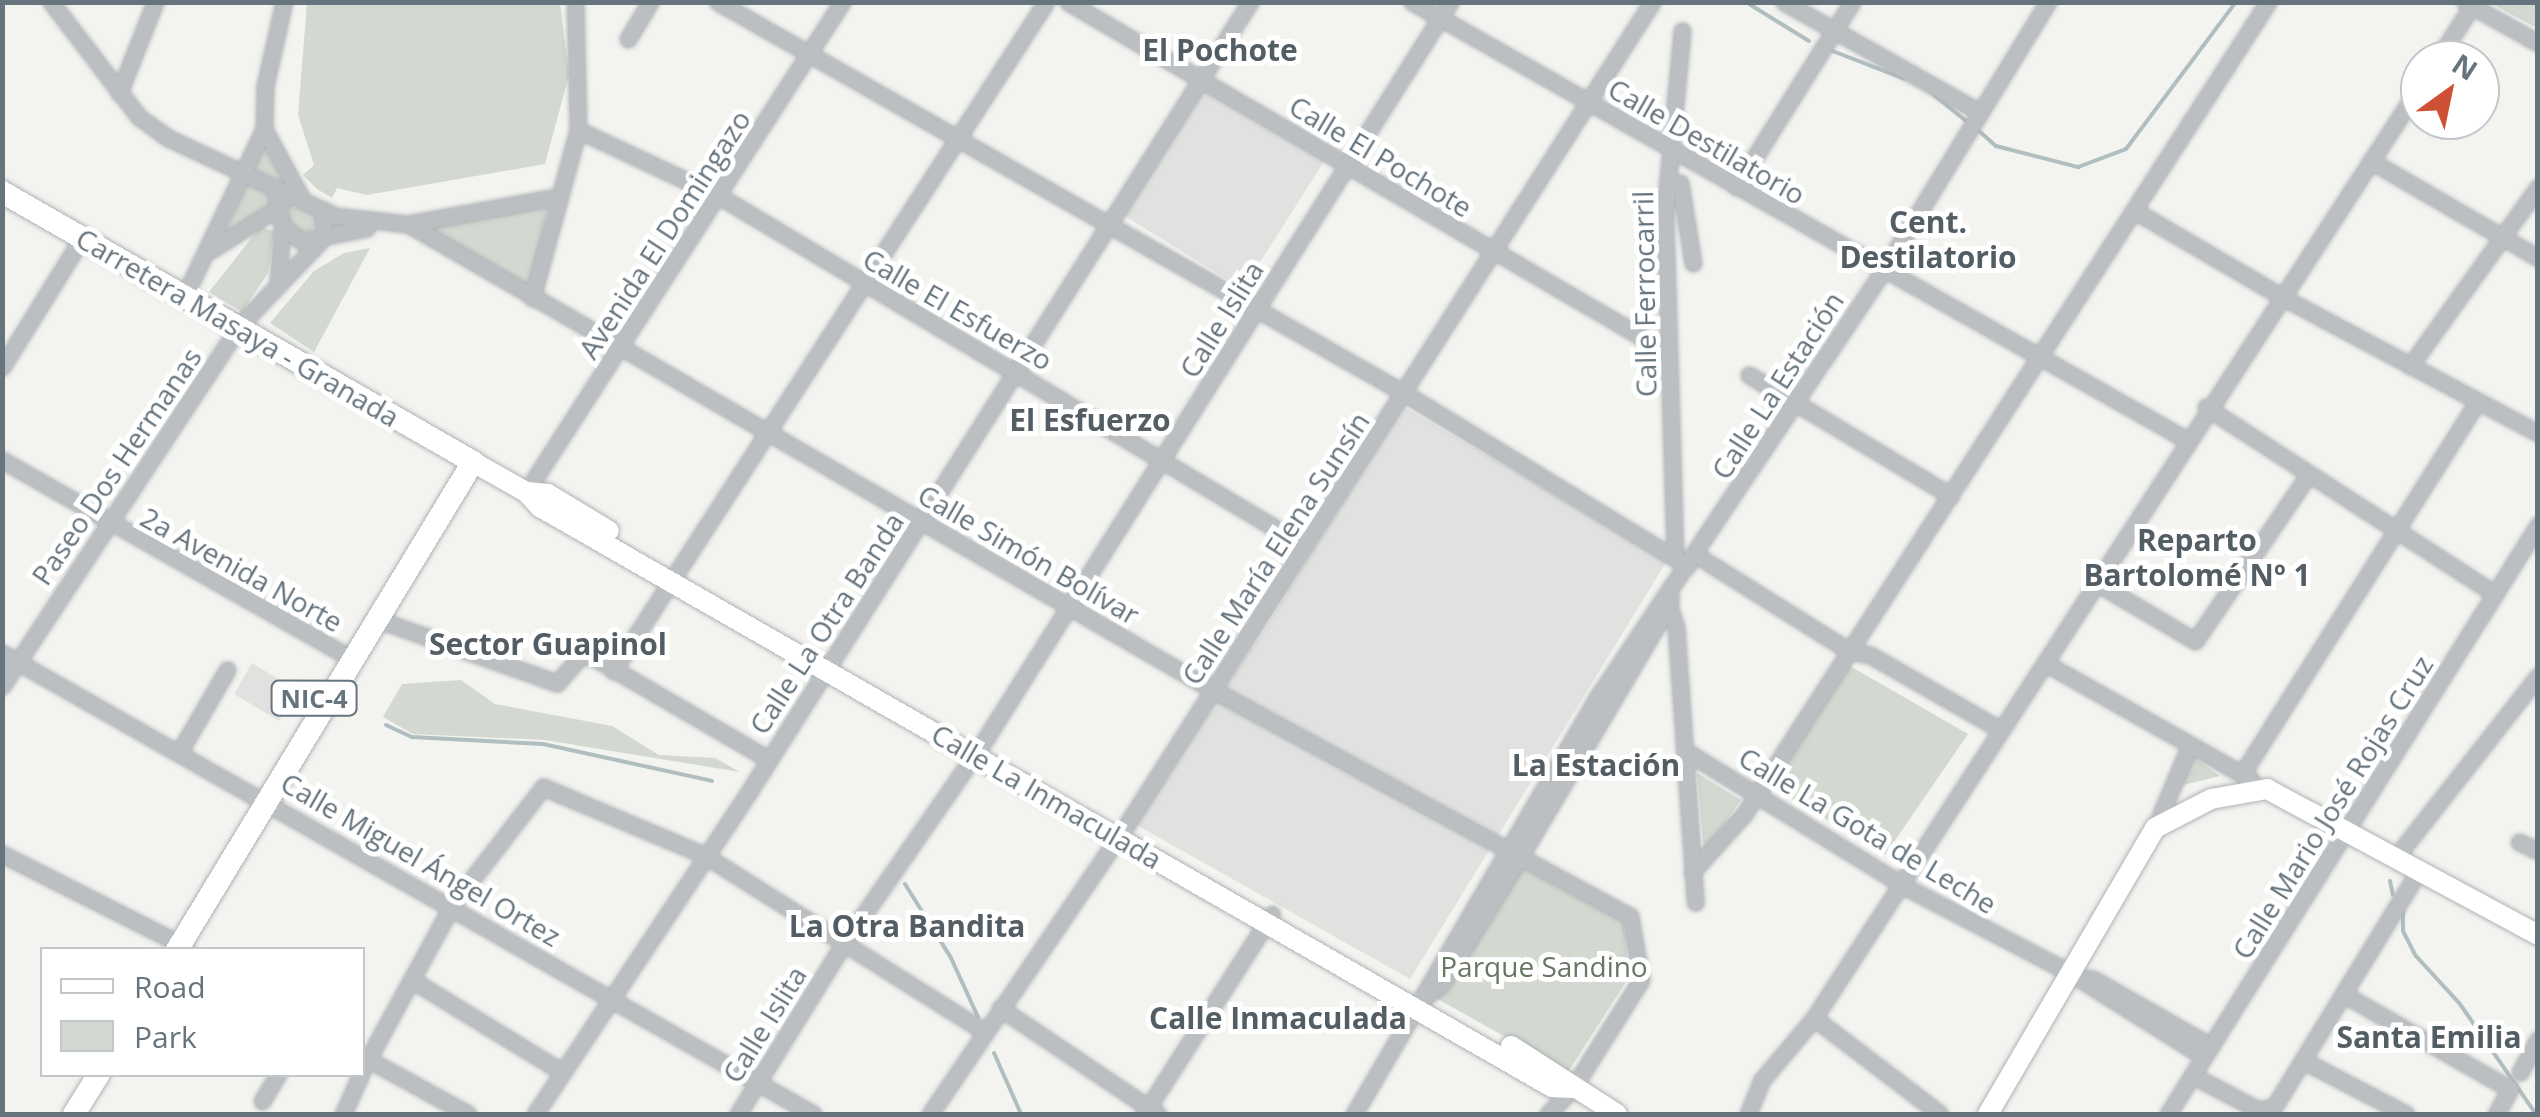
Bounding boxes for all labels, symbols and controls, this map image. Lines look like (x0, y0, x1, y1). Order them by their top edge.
district label: El Pochote (1142, 32, 1298, 68)
north arrow (2400, 40, 2500, 140)
text: N (2445, 44, 2485, 89)
street label: Calle Destilatorio (1603, 71, 1811, 211)
street label: Calle El Pochote (1284, 88, 1478, 224)
street label: Avenida El Domingazo (571, 103, 757, 365)
street label: Calle Ferrocarril (1625, 191, 1663, 397)
district label: Cent. Destilatorio (1839, 204, 2017, 274)
street label: Carretera Masaya - Granada (71, 221, 405, 433)
street label: Calle El Esfuerzo (857, 241, 1059, 377)
street label: Calle Islita (1172, 254, 1270, 384)
street label: Calle La Estación (1704, 285, 1850, 485)
street label: Paseo Dos Hermanas (24, 341, 208, 591)
district label: El Esfuerzo (1009, 402, 1171, 438)
street label: Calle María Elena Sunsín (1174, 405, 1376, 691)
street label: Calle Simón Bolívar (912, 477, 1146, 631)
street label: 2a Avenida Norte (135, 500, 349, 638)
street label: Calle La Otra Banda (742, 506, 910, 740)
district label: Reparto Bartolomé Nº 1 (2083, 522, 2311, 592)
district label: Sector Guapinol (429, 626, 667, 662)
street label: Calle Mario José Rojas Cruz (2225, 649, 2439, 965)
road number: NIC-4 (269, 678, 359, 718)
street label: Calle La Inmaculada (926, 716, 1168, 876)
street label: Calle La Gota de Leche (1733, 740, 2003, 920)
district label: La Estación (1512, 747, 1680, 783)
street label: Calle Miguel Ángel Ortez (275, 765, 567, 953)
district label: La Otra Bandita (789, 908, 1025, 944)
legend (40, 947, 365, 1077)
park label: Parque Sandino (1440, 949, 1648, 983)
street label: Calle Islita (715, 959, 813, 1089)
text: Road (134, 966, 206, 1007)
district label: Calle Inmaculada (1149, 1000, 1407, 1036)
text: Park (134, 1016, 197, 1057)
district label: Santa Emilia (2336, 1019, 2522, 1055)

